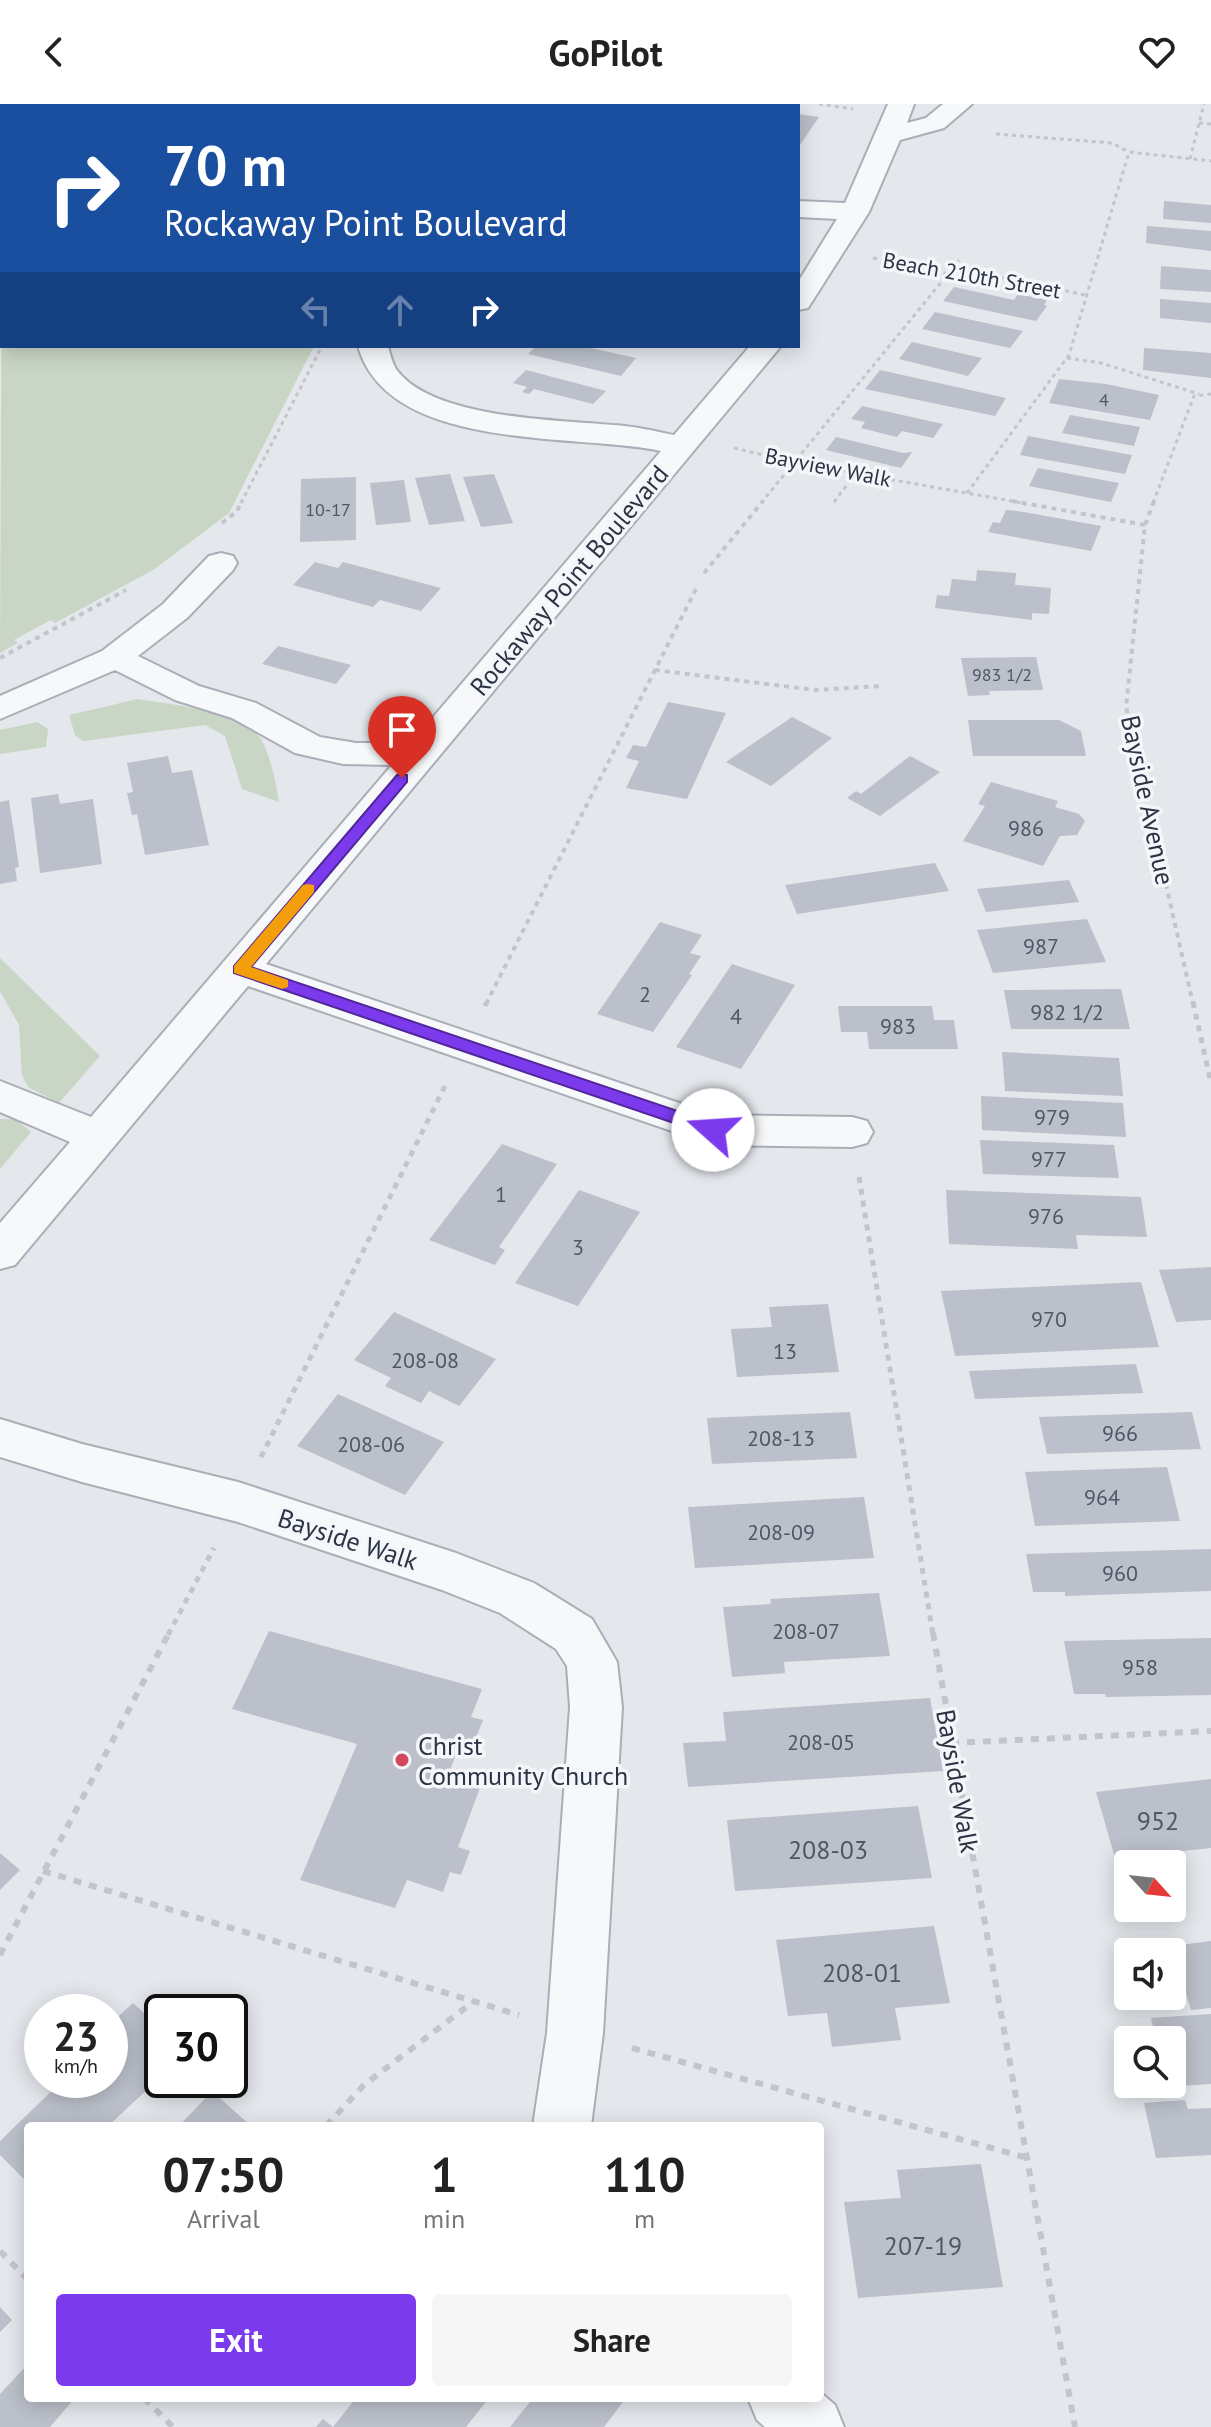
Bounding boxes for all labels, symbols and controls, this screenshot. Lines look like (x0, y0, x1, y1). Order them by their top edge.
text: GoPilot (548, 29, 663, 76)
icon: back (32, 30, 76, 74)
icon: heart (1135, 30, 1179, 74)
text: 70 m (164, 129, 287, 201)
icon: right (32, 136, 136, 240)
text: Rockaway Point Boulevard (164, 199, 568, 246)
street label: Beach 210th Street (881, 246, 1064, 305)
icon: left (294, 288, 338, 332)
icon: ahead (378, 288, 422, 332)
icon: right (462, 288, 506, 332)
house number: 4 (1099, 388, 1109, 411)
street label: Bayview Walk (763, 441, 894, 493)
street label: Rockaway Point Boulevard (463, 458, 675, 702)
house number: 10-17 (305, 498, 351, 521)
house number: 983 1/2 (972, 663, 1032, 686)
pin (368, 696, 436, 778)
icon: arrive (380, 708, 424, 752)
street label: Bayside Avenue (1114, 712, 1182, 888)
house number: 986 (1008, 814, 1044, 842)
house number: 987 (1023, 932, 1059, 960)
house number: 2 (639, 980, 651, 1008)
house number: 982 1/2 (1030, 998, 1104, 1026)
house number: 4 (730, 1002, 742, 1030)
house number: 983 (880, 1012, 916, 1040)
position arrow (671, 1088, 755, 1172)
house number: 979 (1034, 1103, 1070, 1131)
house number: 977 (1031, 1145, 1067, 1173)
house number: 1 (495, 1180, 507, 1208)
house number: 976 (1028, 1202, 1064, 1230)
house number: 3 (572, 1233, 584, 1261)
house number: 970 (1031, 1305, 1067, 1333)
house number: 13 (773, 1337, 797, 1365)
house number: 208-08 (391, 1346, 459, 1374)
house number: 966 (1102, 1419, 1138, 1447)
house number: 208-13 (747, 1424, 815, 1452)
house number: 208-06 (337, 1430, 405, 1458)
house number: 964 (1084, 1483, 1120, 1511)
street label: Bayside Walk (274, 1501, 423, 1577)
house number: 208-09 (747, 1518, 815, 1546)
house number: 960 (1102, 1559, 1138, 1587)
house number: 208-07 (772, 1617, 840, 1645)
house number: 958 (1122, 1653, 1158, 1681)
street label: Bayside Walk (929, 1707, 987, 1856)
house number: 208-05 (787, 1728, 855, 1756)
place label: Christ Community Church (418, 1729, 628, 1792)
marker: Christ Community Church (393, 1751, 411, 1769)
house number: 952 (1137, 1804, 1179, 1837)
house number: 208-03 (788, 1833, 868, 1866)
north arrow (1114, 1850, 1186, 1922)
map controls (1114, 1850, 1186, 2098)
button: sound (1114, 1938, 1186, 2010)
house number: 208-01 (822, 1956, 902, 1989)
speed limit sign: 30 (144, 1994, 248, 2098)
text: 23 (53, 2010, 99, 2062)
button: search (1114, 2026, 1186, 2098)
text: km/h (54, 2053, 98, 2079)
text: 07:50 (163, 2143, 284, 2205)
text: 1 (430, 2143, 458, 2205)
text: 110 (604, 2143, 685, 2205)
text: Arrival (187, 2202, 260, 2235)
text: min (423, 2202, 465, 2235)
text: m (634, 2202, 655, 2235)
house number: 207-19 (884, 2229, 962, 2262)
button: Exit (56, 2294, 416, 2386)
button: Share (432, 2294, 792, 2386)

